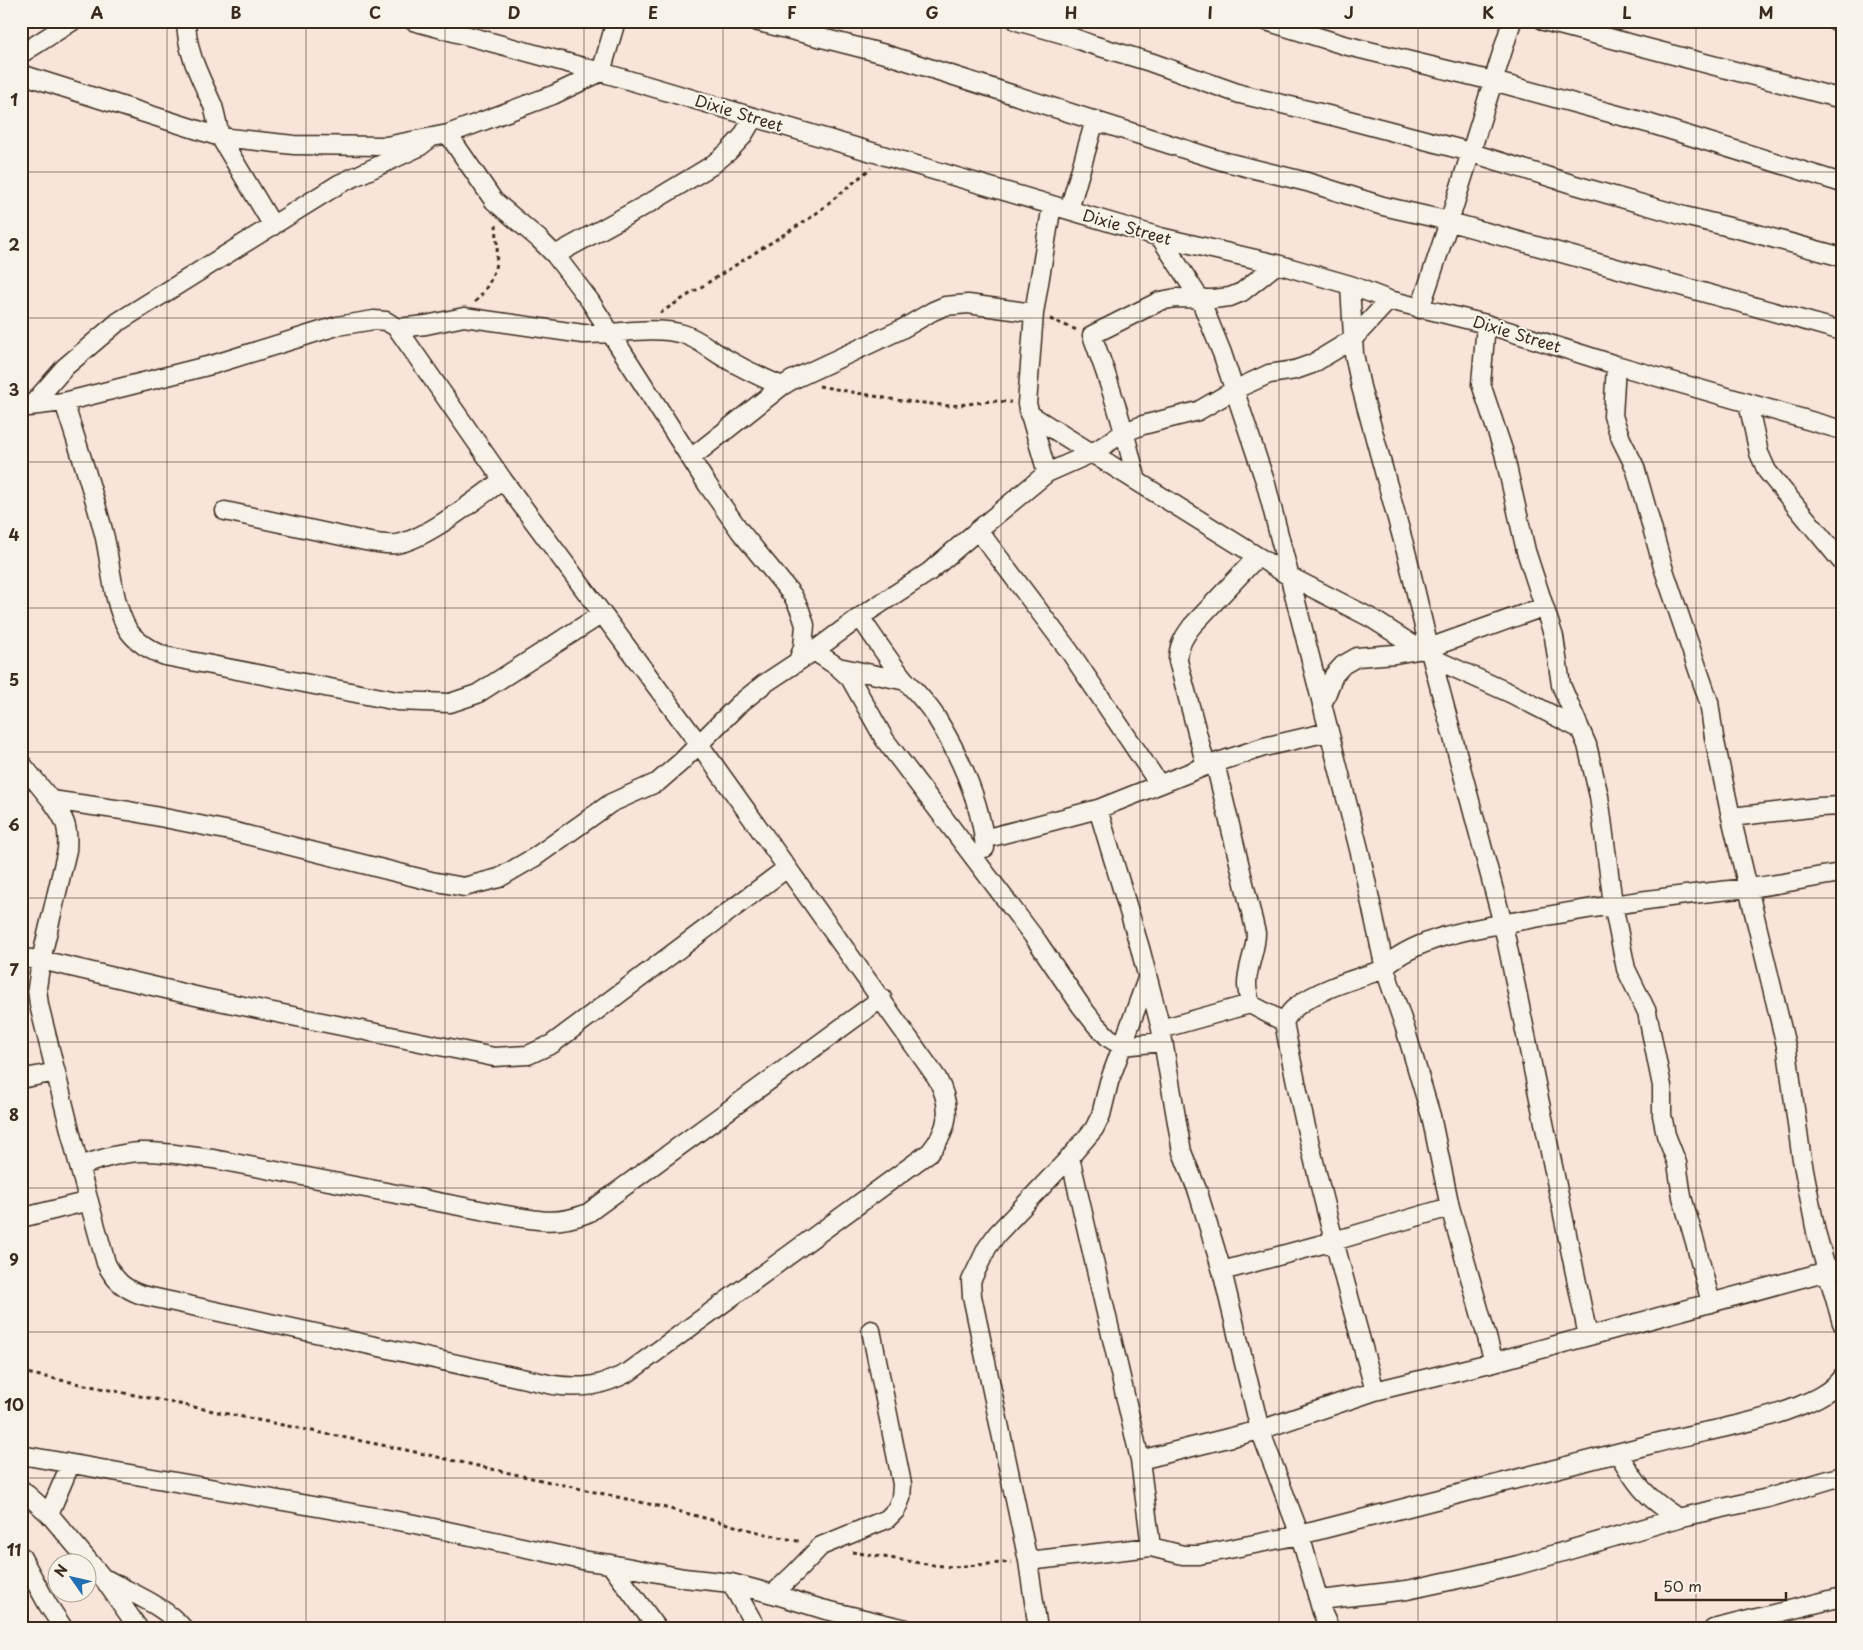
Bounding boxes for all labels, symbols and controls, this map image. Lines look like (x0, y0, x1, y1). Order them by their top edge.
text: A (91, 0, 104, 24)
text: B (231, 0, 242, 24)
text: C (369, 0, 381, 24)
text: D (508, 0, 520, 24)
text: E (648, 0, 658, 24)
text: F (787, 0, 797, 24)
text: G (925, 0, 939, 24)
text: H (1065, 0, 1077, 24)
text: I (1207, 0, 1213, 24)
text: J (1344, 0, 1354, 24)
text: K (1482, 0, 1494, 24)
text: L (1622, 0, 1632, 24)
text: M (1758, 0, 1774, 24)
text: 1 (10, 87, 18, 111)
street label: Dixie Street (692, 87, 787, 137)
street label: Dixie Street (1080, 202, 1175, 250)
text: 2 (8, 232, 20, 256)
street label: Dixie Street (1470, 308, 1565, 358)
text: 3 (9, 377, 19, 401)
text: 4 (9, 522, 20, 546)
text: 5 (9, 667, 19, 691)
text: 6 (8, 812, 20, 836)
text: 7 (9, 957, 19, 981)
text: 8 (9, 1102, 19, 1126)
text: 9 (9, 1247, 19, 1271)
text: 10 (4, 1392, 24, 1416)
text: 11 (7, 1537, 21, 1561)
north arrow (48, 1552, 98, 1602)
text: N (49, 1560, 73, 1581)
scale bar (1656, 1570, 1786, 1602)
text: 50 m (1663, 1574, 1702, 1597)

